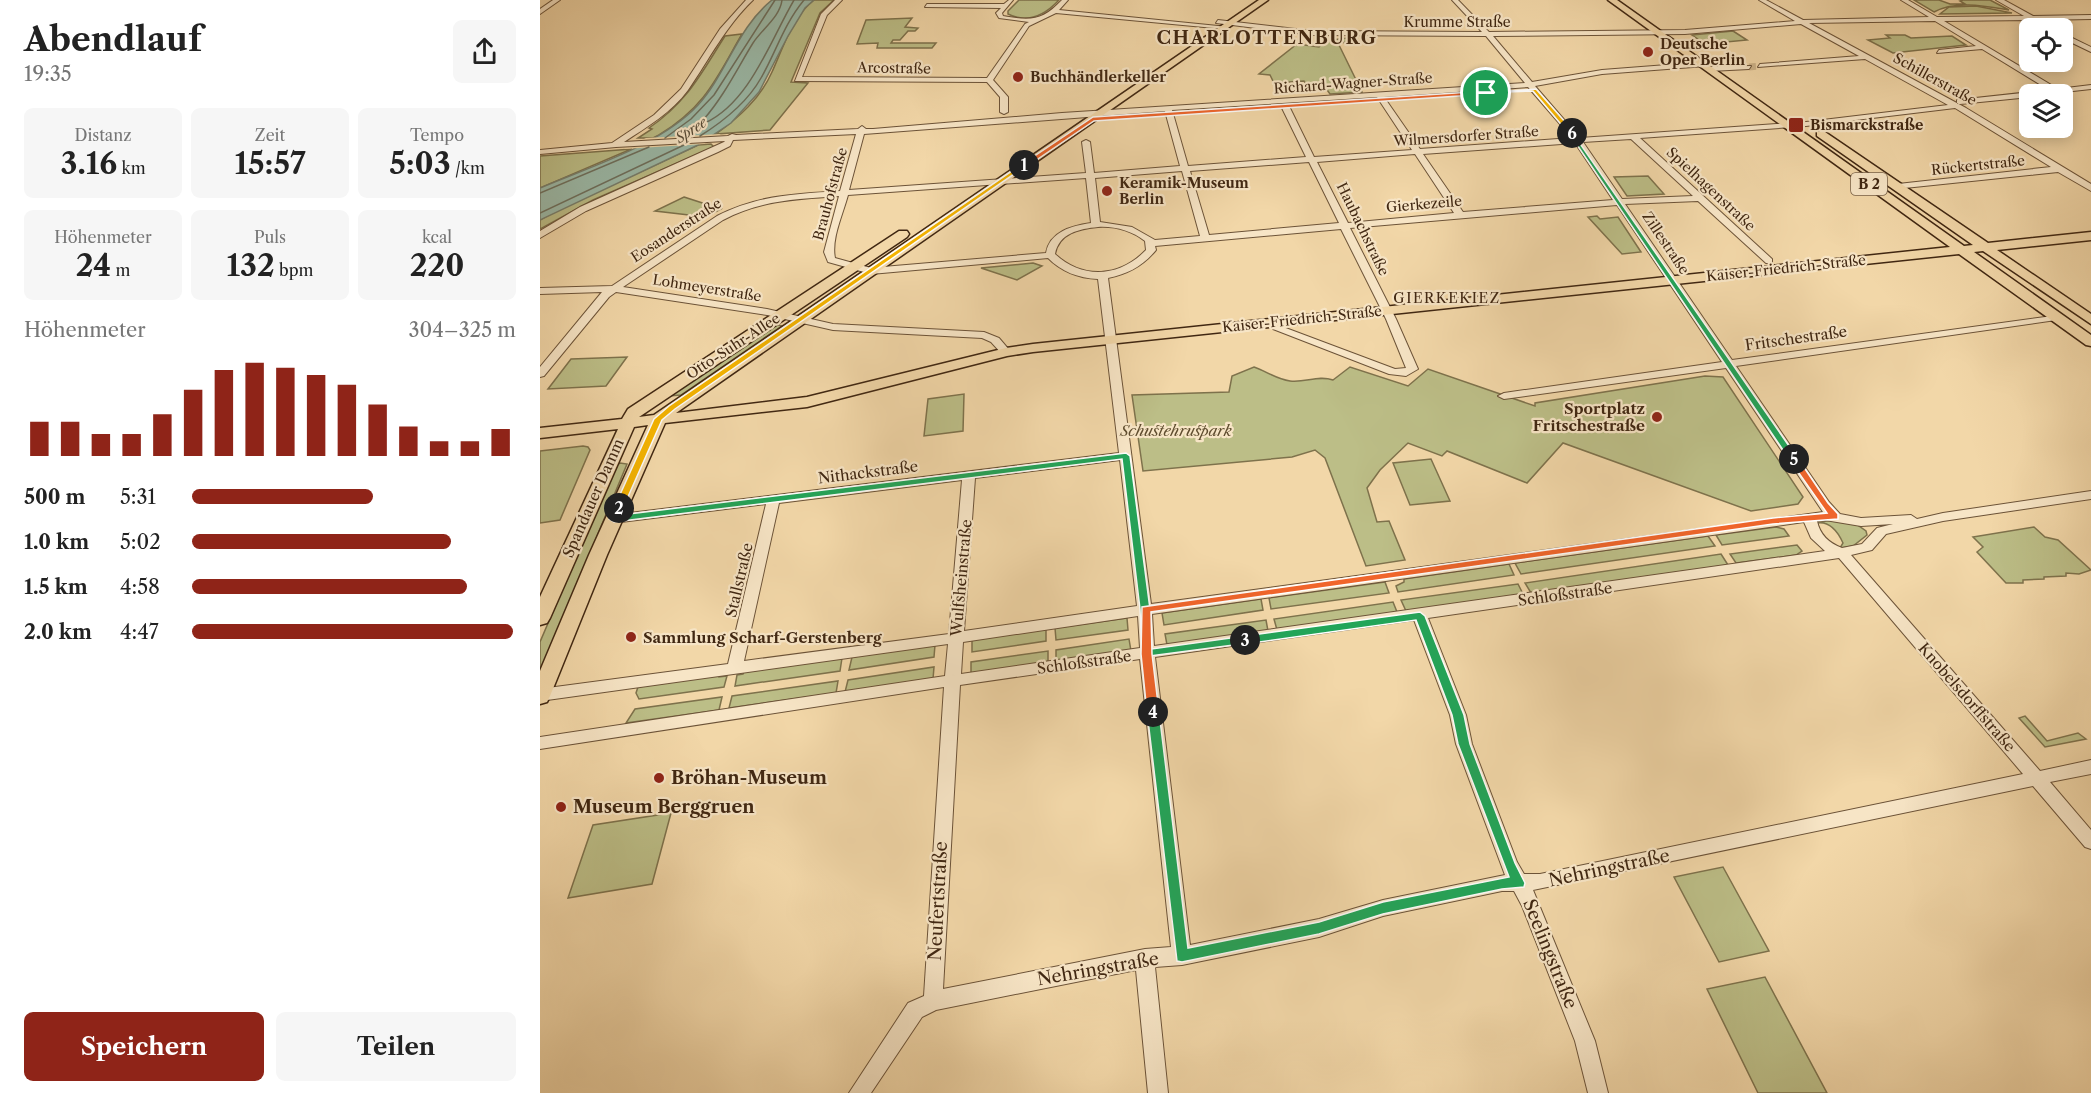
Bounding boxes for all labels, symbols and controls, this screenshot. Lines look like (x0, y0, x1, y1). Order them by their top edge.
street label: Krumme Straße (1403, 13, 1511, 31)
map controls (2019, 18, 2073, 138)
button: locate (2019, 18, 2073, 72)
text: Abendlauf (24, 19, 202, 60)
button: share (453, 20, 516, 83)
district label: CHARLOTTENBURG (1157, 27, 1377, 49)
place label: Deutsche Oper Berlin (1660, 35, 1746, 69)
marker: Deutsche Oper Berlin (1641, 45, 1655, 59)
street label: Schillerstraße (1890, 49, 1980, 109)
street label: Arcostraße (856, 58, 931, 78)
text: 19:35 (24, 62, 72, 86)
pin (1460, 67, 1511, 118)
place label: Buchhändlerkeller (1030, 68, 1166, 86)
street label: Richard-Wagner-Straße (1273, 68, 1433, 98)
marker: Buchhändlerkeller (1011, 70, 1025, 84)
icon: arrive (1469, 76, 1502, 109)
button: layers (2019, 84, 2073, 138)
water label: Spree (671, 112, 711, 147)
marker: Bismarckstraße (1787, 116, 1805, 134)
place label: Bismarckstraße (1810, 116, 1923, 134)
pin: 6 (1557, 118, 1587, 148)
street label: Wilmersdorfer Straße (1392, 122, 1539, 150)
text: 6 (1567, 123, 1577, 143)
text: Distanz (74, 125, 132, 145)
text: Zeit (255, 125, 285, 145)
text: Tempo (410, 125, 464, 145)
street label: Spielhagenstraße (1663, 143, 1759, 235)
text: 3.16 (60, 145, 117, 182)
text: 15:57 (234, 145, 306, 182)
text: 5:03 (389, 145, 451, 182)
street label: Brauhofstraße (809, 145, 851, 243)
pin: 1 (1009, 150, 1039, 180)
street label: Rückertstraße (1930, 151, 2026, 179)
text: 1 (1020, 155, 1028, 175)
text: km (117, 158, 146, 178)
text: /km (451, 158, 485, 178)
road number: B 2 (1851, 173, 1887, 195)
place label: Keramik-Museum Berlin (1119, 174, 1249, 208)
street label: Haubachstraße (1333, 179, 1393, 279)
marker: Keramik-Museum Berlin (1100, 184, 1114, 198)
street label: Gierkezeile (1385, 192, 1463, 216)
street label: Eosanderstraße (627, 194, 725, 266)
street label: Zillestraße (1639, 208, 1694, 278)
text: Höhenmeter (54, 227, 152, 247)
text: Puls (254, 227, 286, 247)
text: kcal (422, 227, 452, 247)
text: 24 (76, 247, 111, 284)
text: 132 (227, 247, 275, 284)
text: 220 (410, 247, 464, 284)
street label: Kaiser-Friedrich-Straße (1705, 251, 1867, 285)
text: m (111, 260, 130, 280)
text: bpm (275, 260, 313, 280)
street label: Lohmeyerstraße (651, 271, 763, 306)
district label: GIERKEKIEZ (1393, 289, 1501, 307)
street label: Kaiser-Friedrich-Straße (1221, 302, 1383, 336)
street label: Otto-Suhr-Allee (683, 309, 783, 383)
text: Höhenmeter (24, 318, 146, 342)
text: 304–325 m (409, 318, 516, 342)
street label: Fritschestraße (1744, 321, 1848, 355)
place label: Sportplatz Fritschestraße (1533, 399, 1645, 435)
marker: Sportplatz Fritschestraße (1650, 410, 1664, 424)
park label: Schustehruspark (1119, 421, 1232, 440)
street label: Spandauer Damm (558, 436, 628, 560)
pin: 5 (1779, 444, 1809, 474)
text: 5 (1790, 449, 1798, 469)
street label: Nithackstraße (817, 456, 919, 488)
text: 500 m (24, 485, 85, 509)
text: 5:31 (120, 485, 156, 509)
pin: 2 (604, 493, 634, 523)
text: 2 (614, 498, 624, 518)
street label: Wulfsheinstraße (946, 519, 976, 638)
text: 1.0 km (24, 530, 89, 554)
text: 5:02 (120, 530, 161, 554)
street label: Stallstraße (721, 541, 757, 619)
text: 1.5 km (24, 575, 88, 599)
text: 4:58 (120, 575, 160, 599)
street label: Schloßstraße (1517, 578, 1613, 610)
text: 2.0 km (24, 620, 92, 644)
text: 4:47 (120, 620, 159, 644)
pin: 3 (1230, 625, 1260, 655)
place label: Sammlung Scharf-Gerstenberg (643, 628, 882, 647)
marker: Sammlung Scharf-Gerstenberg (624, 630, 638, 644)
text: 3 (1240, 630, 1250, 650)
street label: Knobelsdorffstraße (1914, 639, 2020, 755)
street label: Schloßstraße (1036, 646, 1132, 678)
pin: 4 (1138, 697, 1168, 727)
text: 4 (1148, 702, 1158, 722)
place label: Bröhan-Museum (671, 767, 827, 789)
marker: Bröhan-Museum (652, 771, 666, 785)
place label: Museum Berggruen (573, 796, 755, 818)
marker: Museum Berggruen (554, 800, 568, 814)
street label: Neufertstraße (924, 841, 952, 961)
street label: Nehringstraße (1546, 844, 1672, 892)
street label: Seelingstraße (1518, 896, 1582, 1012)
street label: Nehringstraße (1035, 947, 1161, 991)
button: Speichern (24, 1012, 264, 1081)
button: Teilen (276, 1012, 516, 1081)

